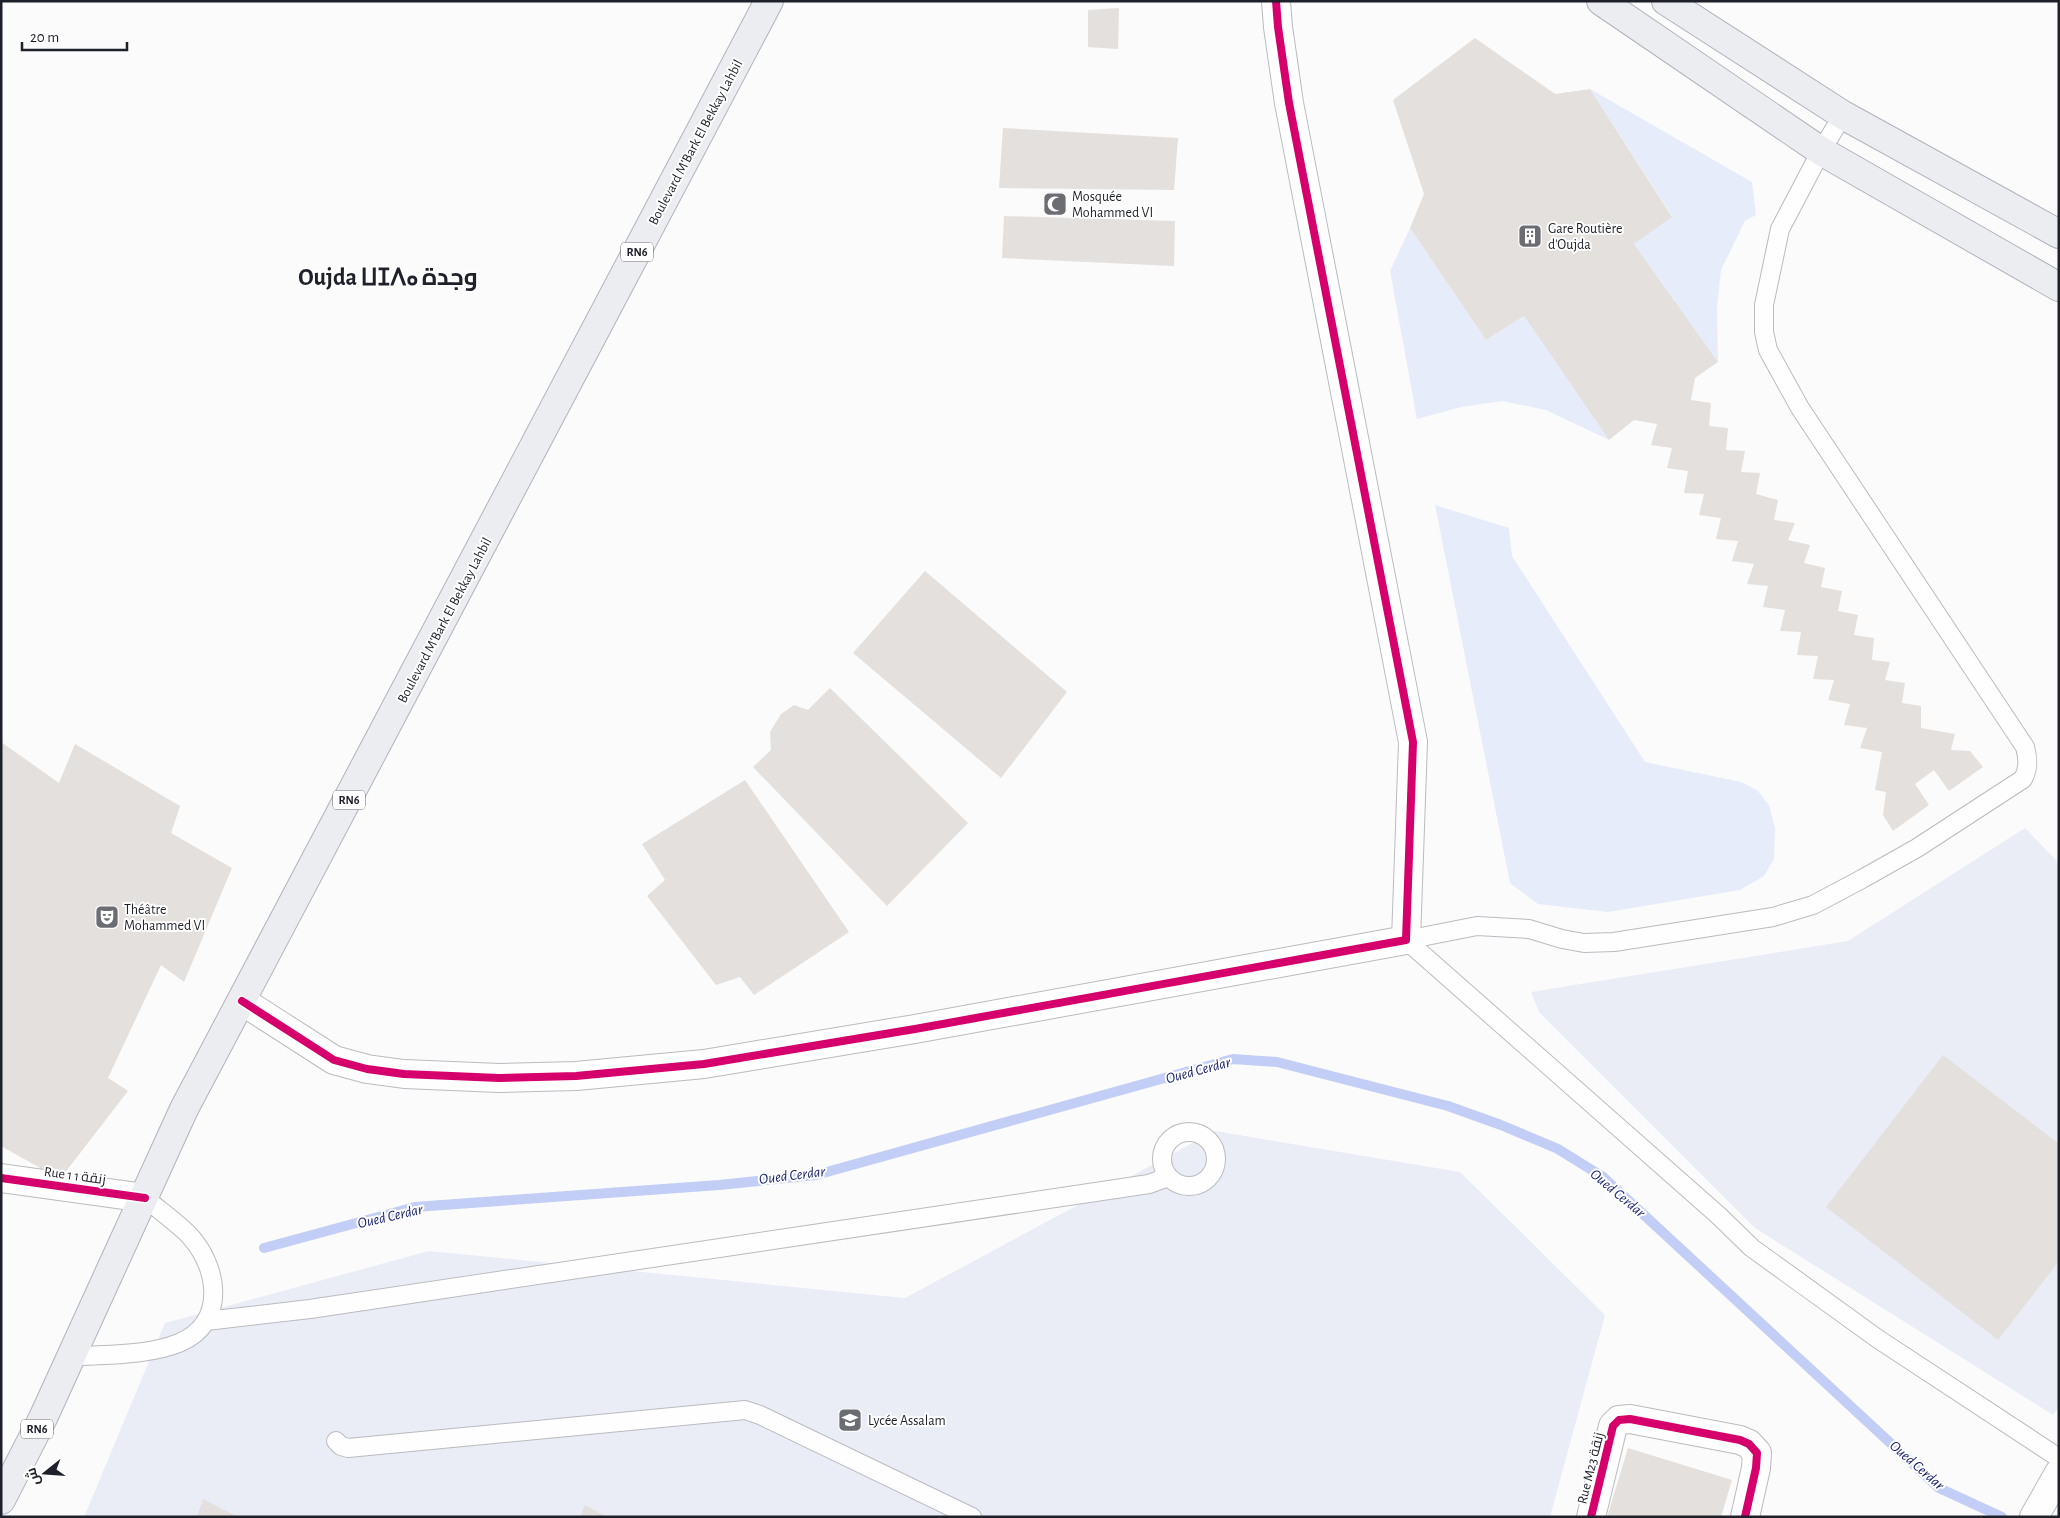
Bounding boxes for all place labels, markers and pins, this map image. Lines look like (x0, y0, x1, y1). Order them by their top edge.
place label: Mosquée Mohammed VI (1072, 190, 1153, 220)
mosque icon: Mosquée Mohammed VI (1042, 191, 1068, 217)
place label: Gare Routière d'Oujda (1548, 222, 1622, 252)
building icon: Gare Routière d'Oujda (1517, 223, 1543, 249)
place label: Théâtre Mohammed VI (124, 903, 205, 933)
theatre icon: Théâtre Mohammed VI (94, 904, 120, 930)
school or university icon: Lycée Assalam (837, 1407, 863, 1433)
place label: Lycée Assalam (868, 1414, 946, 1428)

